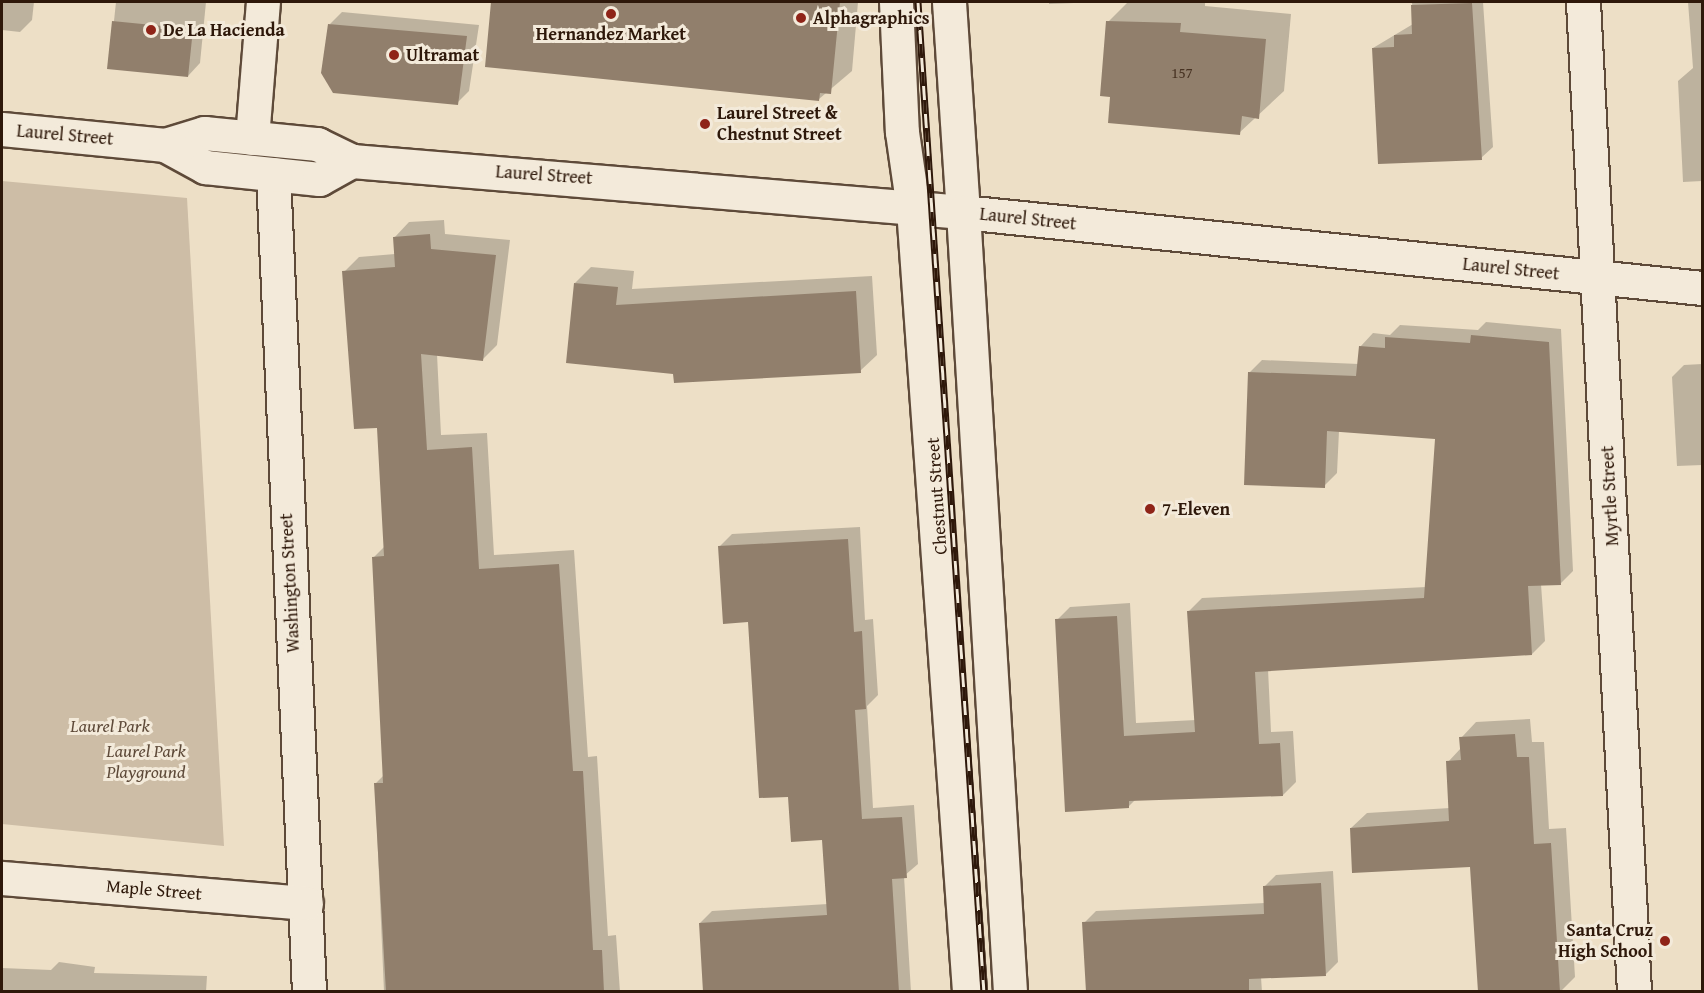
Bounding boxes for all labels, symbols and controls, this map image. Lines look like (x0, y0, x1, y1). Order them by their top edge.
marker: Hernandez Market (604, 7, 618, 21)
place label: Alphagraphics (813, 7, 929, 29)
marker: Alphagraphics (794, 11, 808, 25)
place label: De La Hacienda (163, 19, 285, 41)
marker: De La Hacienda (144, 23, 158, 37)
place label: Hernandez Market (536, 23, 686, 45)
place label: Ultramat (406, 44, 479, 66)
marker: Ultramat (387, 48, 401, 62)
house number: 157 (1171, 64, 1193, 82)
place label: Laurel Street & Chestnut Street (717, 103, 842, 146)
marker: Laurel Street & Chestnut Street (698, 117, 712, 131)
street label: Laurel Street (16, 120, 114, 150)
street label: Laurel Street (495, 161, 593, 189)
street label: Laurel Street (979, 203, 1077, 235)
street label: Laurel Street (1462, 253, 1560, 285)
street label: Chestnut Street (922, 437, 952, 555)
street label: Myrtle Street (1597, 445, 1623, 547)
place label: 7-Eleven (1162, 498, 1230, 520)
marker: 7-Eleven (1143, 502, 1157, 516)
street label: Washington Street (276, 513, 304, 653)
park label: Laurel Park (70, 715, 150, 737)
park label: Laurel Park Playground (106, 741, 186, 783)
street label: Maple Street (105, 875, 203, 905)
place label: Santa Cruz High School (1558, 920, 1653, 962)
marker: Santa Cruz High School (1658, 934, 1672, 948)

